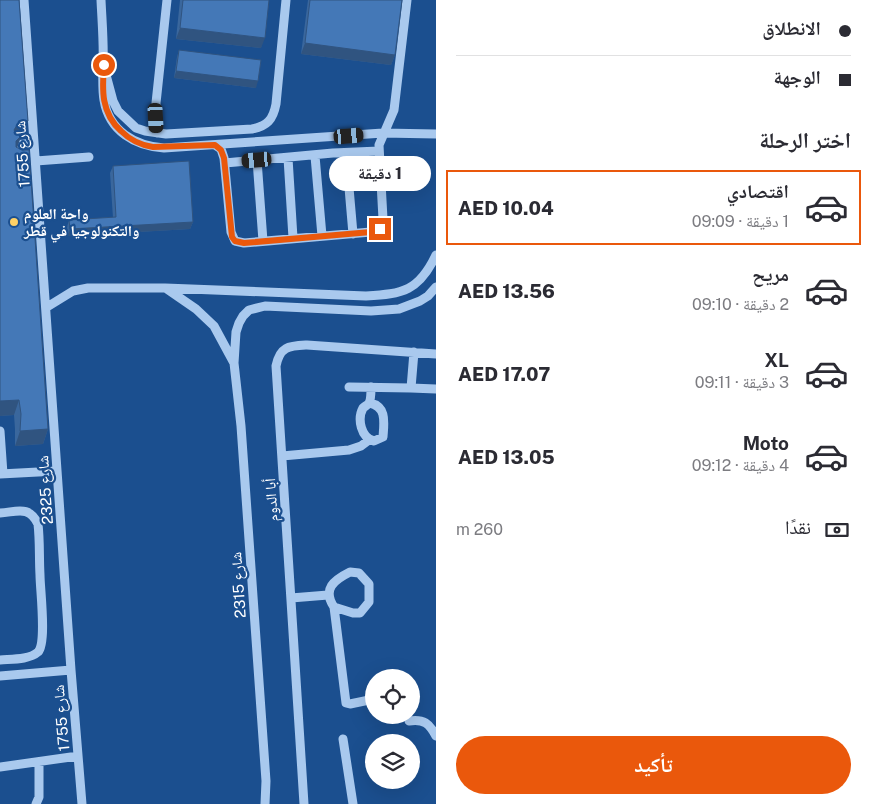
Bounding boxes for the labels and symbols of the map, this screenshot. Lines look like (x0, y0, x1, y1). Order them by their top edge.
route start (93, 54, 115, 76)
car (147, 103, 164, 133)
street label: شارع 1755 (11, 120, 35, 188)
car (333, 127, 364, 145)
car (241, 151, 272, 169)
callout: 1 دقيقة (329, 156, 431, 192)
place label: واحة العلوم والتكنولوجيا في قطر (23, 205, 140, 242)
marker: واحة العلوم والتكنولوجيا في قطر (8, 216, 20, 228)
route end (369, 218, 391, 240)
street label: شارع 2325 (34, 455, 58, 525)
street label: أبا الدوم (261, 478, 283, 522)
street label: شارع 2315 (227, 551, 251, 619)
street label: شارع 1755 (50, 684, 74, 752)

